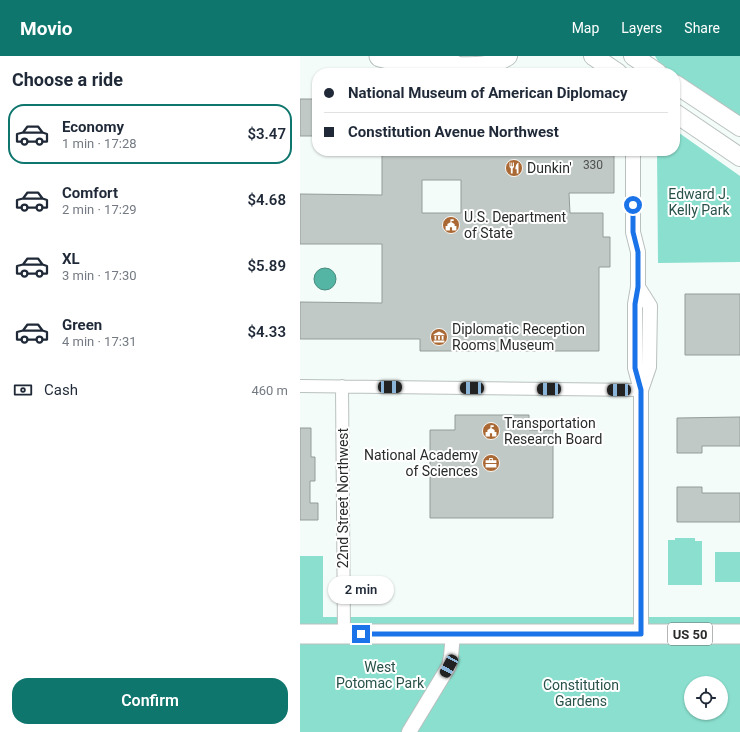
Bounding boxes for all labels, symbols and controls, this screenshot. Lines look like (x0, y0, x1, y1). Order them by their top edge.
text: Movio (20, 17, 73, 40)
text: Map (572, 20, 599, 36)
text: Layers (621, 20, 662, 36)
text: Share (684, 20, 720, 36)
text: Choose a ride (12, 69, 123, 90)
text: National Museum of American Diplomacy (348, 84, 628, 102)
icon: car (14, 116, 50, 152)
text: Economy (62, 118, 124, 136)
text: Constitution Avenue Northwest (348, 123, 559, 141)
text: $3.47 (247, 125, 286, 143)
text: 1 min · 17:28 (62, 136, 137, 151)
restaurant icon: Dunkin' (504, 158, 524, 178)
house number: 330 (583, 158, 603, 172)
place label: Dunkin' (527, 160, 572, 176)
icon: car (14, 182, 50, 218)
text: Comfort (62, 184, 118, 202)
park label: Edward J. Kelly Park (668, 186, 730, 218)
text: $4.68 (247, 191, 286, 209)
route start (624, 196, 642, 214)
text: 2 min · 17:29 (62, 202, 137, 217)
place label: U.S. Department of State (464, 209, 566, 241)
public building icon: U.S. Department of State (441, 215, 461, 235)
icon: car (14, 248, 50, 284)
text: XL (62, 250, 80, 268)
text: $5.89 (247, 257, 286, 275)
text: 3 min · 17:30 (62, 268, 137, 283)
icon: car (14, 314, 50, 350)
text: Green (62, 316, 102, 334)
place label: Diplomatic Reception Rooms Museum (452, 321, 585, 353)
text: $4.33 (247, 323, 286, 341)
museum icon: Diplomatic Reception Rooms Museum (429, 327, 449, 347)
text: 4 min · 17:31 (62, 334, 137, 349)
icon: cash (12, 379, 34, 401)
text: Cash (44, 381, 78, 399)
car (378, 381, 402, 393)
car (460, 382, 484, 394)
text: 460 m (251, 383, 288, 398)
car (537, 383, 561, 395)
car (607, 384, 631, 396)
place label: Transportation Research Board (504, 415, 602, 447)
public building icon: Transportation Research Board (481, 421, 501, 441)
street label: 22nd Street Northwest (335, 427, 351, 568)
place label: National Academy of Sciences (364, 447, 478, 479)
office icon: National Academy of Sciences (481, 453, 501, 473)
callout: 2 min (328, 576, 394, 604)
text: 2 min (345, 582, 377, 597)
road number: US 50 (668, 623, 712, 645)
route end (352, 625, 370, 643)
car (438, 653, 460, 679)
park label: West Potomac Park (336, 659, 425, 691)
map controls (684, 676, 728, 720)
button: locate (684, 676, 728, 720)
park label: Constitution Gardens (543, 677, 619, 709)
button: Confirm (12, 678, 288, 724)

